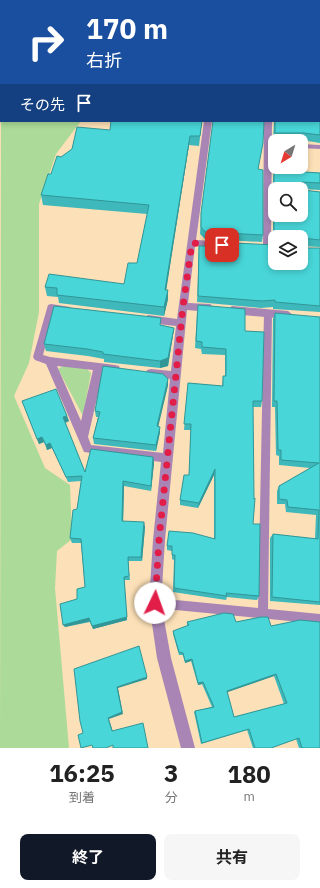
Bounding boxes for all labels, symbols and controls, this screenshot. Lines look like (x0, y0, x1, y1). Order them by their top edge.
text: 170 m (86, 10, 168, 47)
icon: right (20, 16, 72, 68)
text: 右折 (86, 49, 122, 72)
icon: arrive (73, 92, 95, 114)
text: その先 (20, 95, 65, 114)
north arrow (268, 134, 308, 174)
map controls (268, 134, 308, 270)
button: search (268, 182, 308, 222)
pin (205, 228, 239, 262)
button: layers (268, 230, 308, 270)
icon: arrive (211, 234, 233, 256)
position arrow (134, 582, 176, 624)
text: 16:25 (49, 757, 115, 789)
text: 3 (164, 757, 178, 789)
text: 180 (228, 758, 271, 790)
text: m (243, 788, 255, 805)
text: 到着 (69, 789, 95, 806)
text: 分 (165, 789, 178, 806)
button: 終了 (20, 834, 156, 880)
button: 共有 (164, 834, 300, 880)

